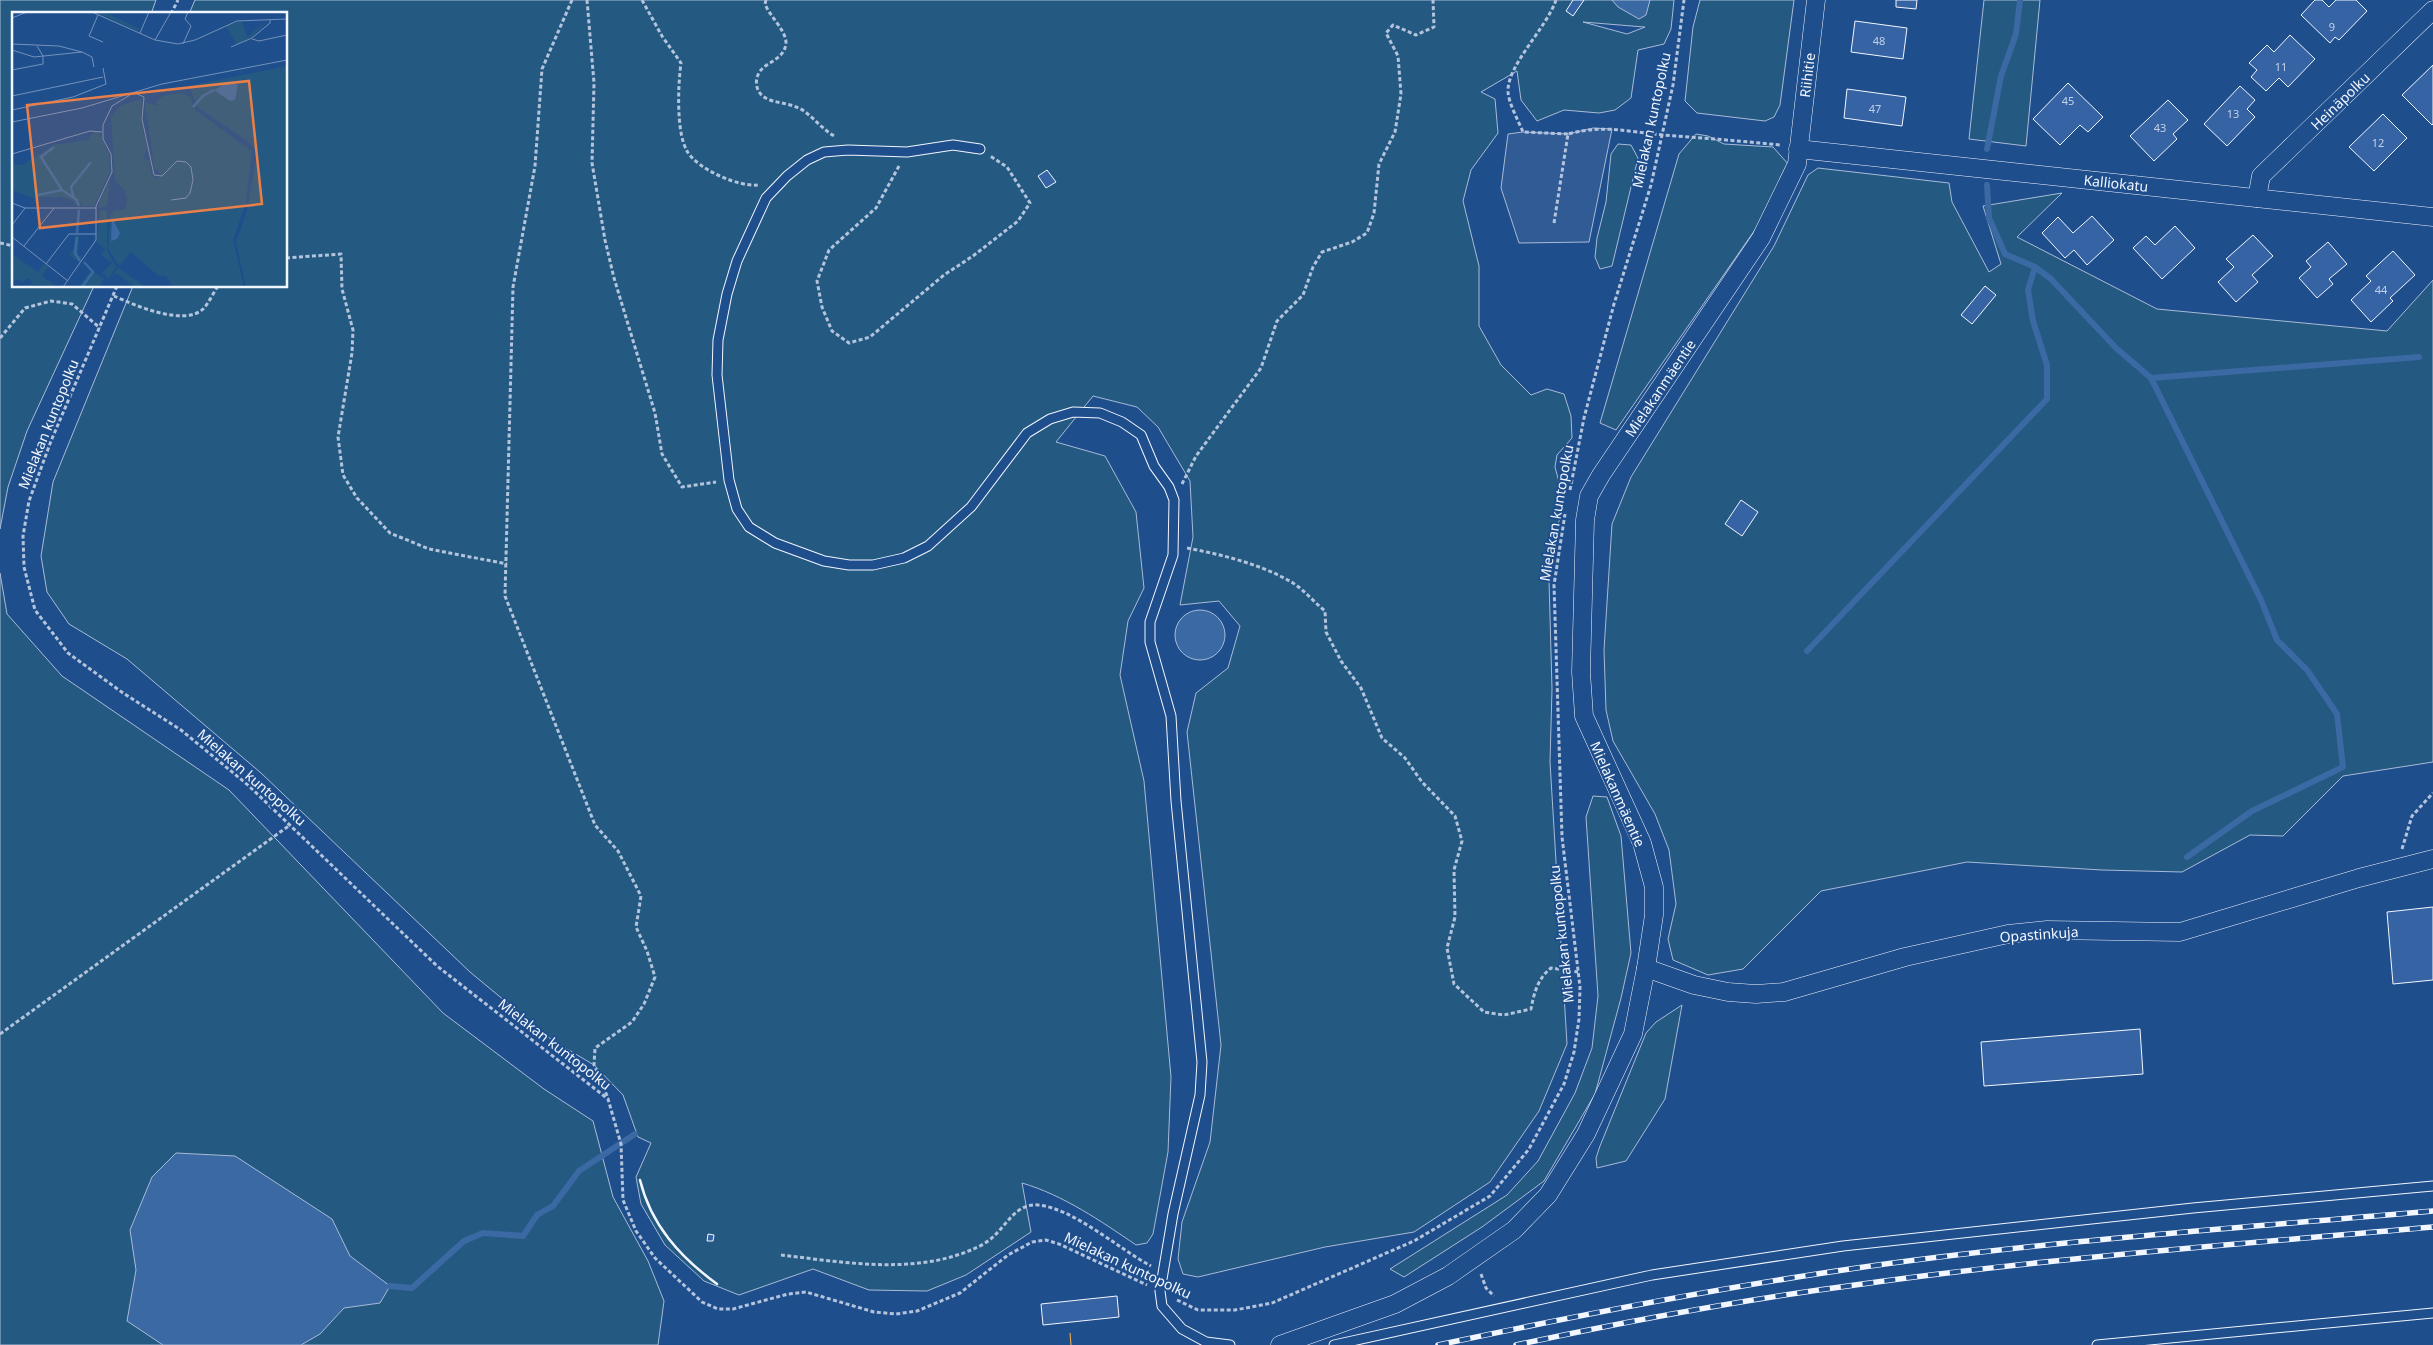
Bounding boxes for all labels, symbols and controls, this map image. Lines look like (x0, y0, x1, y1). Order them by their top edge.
inset map (12, 12, 288, 288)
house number: 9 (2329, 19, 2335, 34)
house number: 48 (1873, 33, 1885, 48)
street label: Mielakan kuntopolku (1627, 50, 1675, 190)
street label: Riihitie (1795, 52, 1819, 98)
house number: 11 (2275, 59, 2287, 74)
street label: Heinäpolku (2306, 68, 2374, 134)
house number: 45 (2062, 93, 2074, 108)
house number: 47 (1869, 101, 1881, 116)
house number: 13 (2227, 106, 2239, 121)
house number: 43 (2154, 120, 2166, 135)
house number: 12 (2372, 135, 2384, 150)
street label: Kalliokatu (2083, 170, 2149, 196)
house number: 44 (2375, 282, 2388, 297)
street label: Mielakanmäentie (1620, 335, 1700, 440)
street label: Mielakan kuntopolku (13, 356, 83, 492)
street label: Mielakan kuntopolku (1535, 443, 1577, 583)
street label: Mielakan kuntopolku (194, 724, 310, 830)
street label: Mielakanmäentie (1586, 738, 1650, 850)
street label: Mielakan kuntopolku (1544, 864, 1578, 1004)
street label: Opastinkuja (1999, 922, 2079, 946)
street label: Mielakan kuntopolku (495, 994, 615, 1094)
street label: Mielakan kuntopolku (1061, 1227, 1195, 1303)

